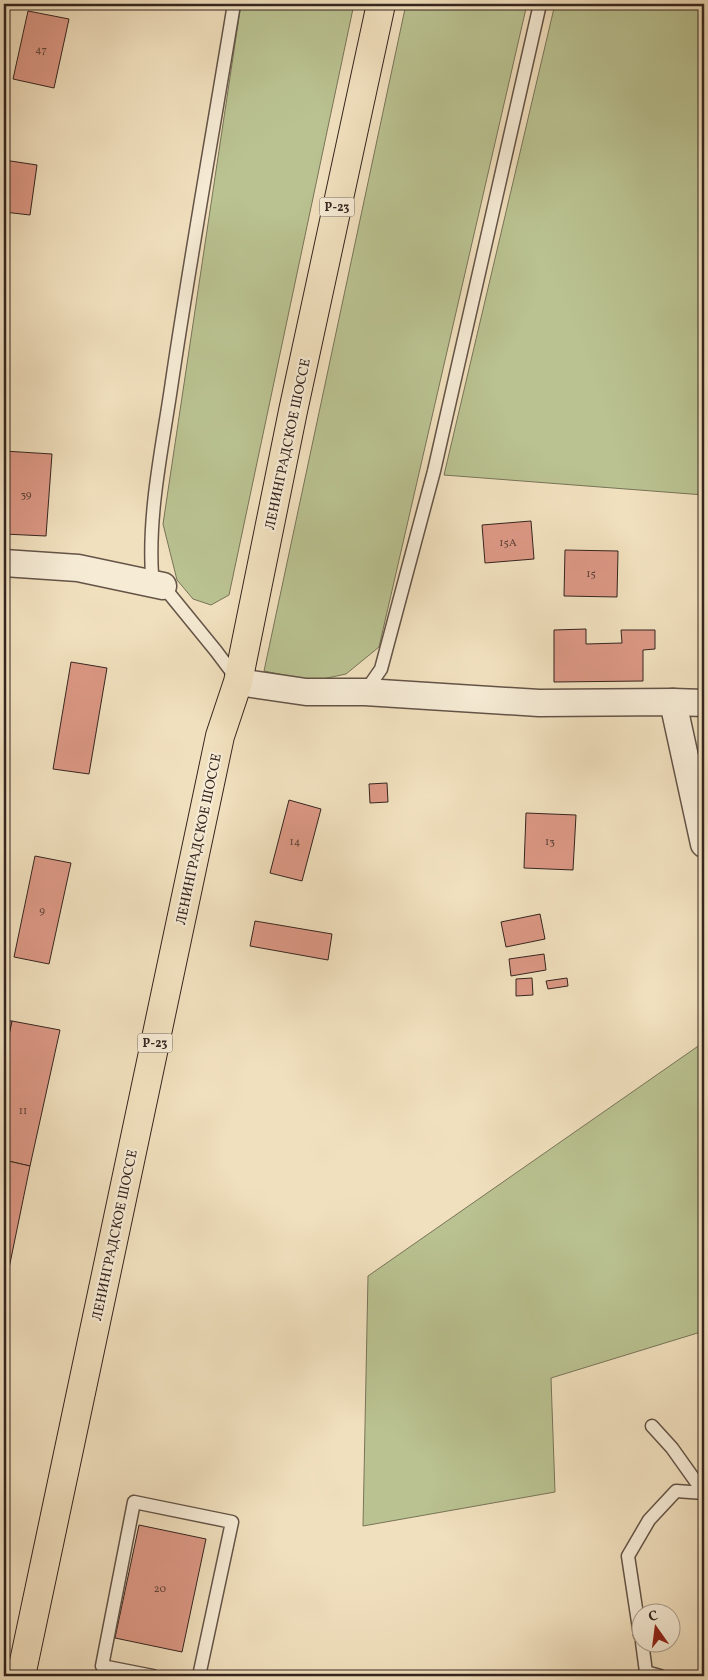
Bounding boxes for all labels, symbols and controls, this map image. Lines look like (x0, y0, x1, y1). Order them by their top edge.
house number: 47 (35, 43, 47, 58)
road number: Р-23 (320, 198, 354, 216)
street label: ЛЕНИНГРАДСКОЕ ШОССЕ (261, 357, 316, 532)
house number: 39 (20, 488, 32, 503)
house number: 15А (499, 536, 517, 551)
house number: 15 (586, 567, 596, 582)
street label: ЛЕНИНГРАДСКОЕ ШОССЕ (172, 752, 227, 927)
house number: 14 (290, 835, 301, 850)
house number: 13 (545, 835, 555, 850)
house number: 9 (39, 904, 45, 919)
road number: Р-23 (138, 1034, 172, 1052)
house number: 11 (19, 1104, 27, 1119)
street label: ЛЕНИНГРАДСКОЕ ШОССЕ (88, 1148, 143, 1323)
house number: 20 (154, 1582, 167, 1597)
north arrow (630, 1602, 680, 1652)
text: С (647, 1607, 660, 1627)

